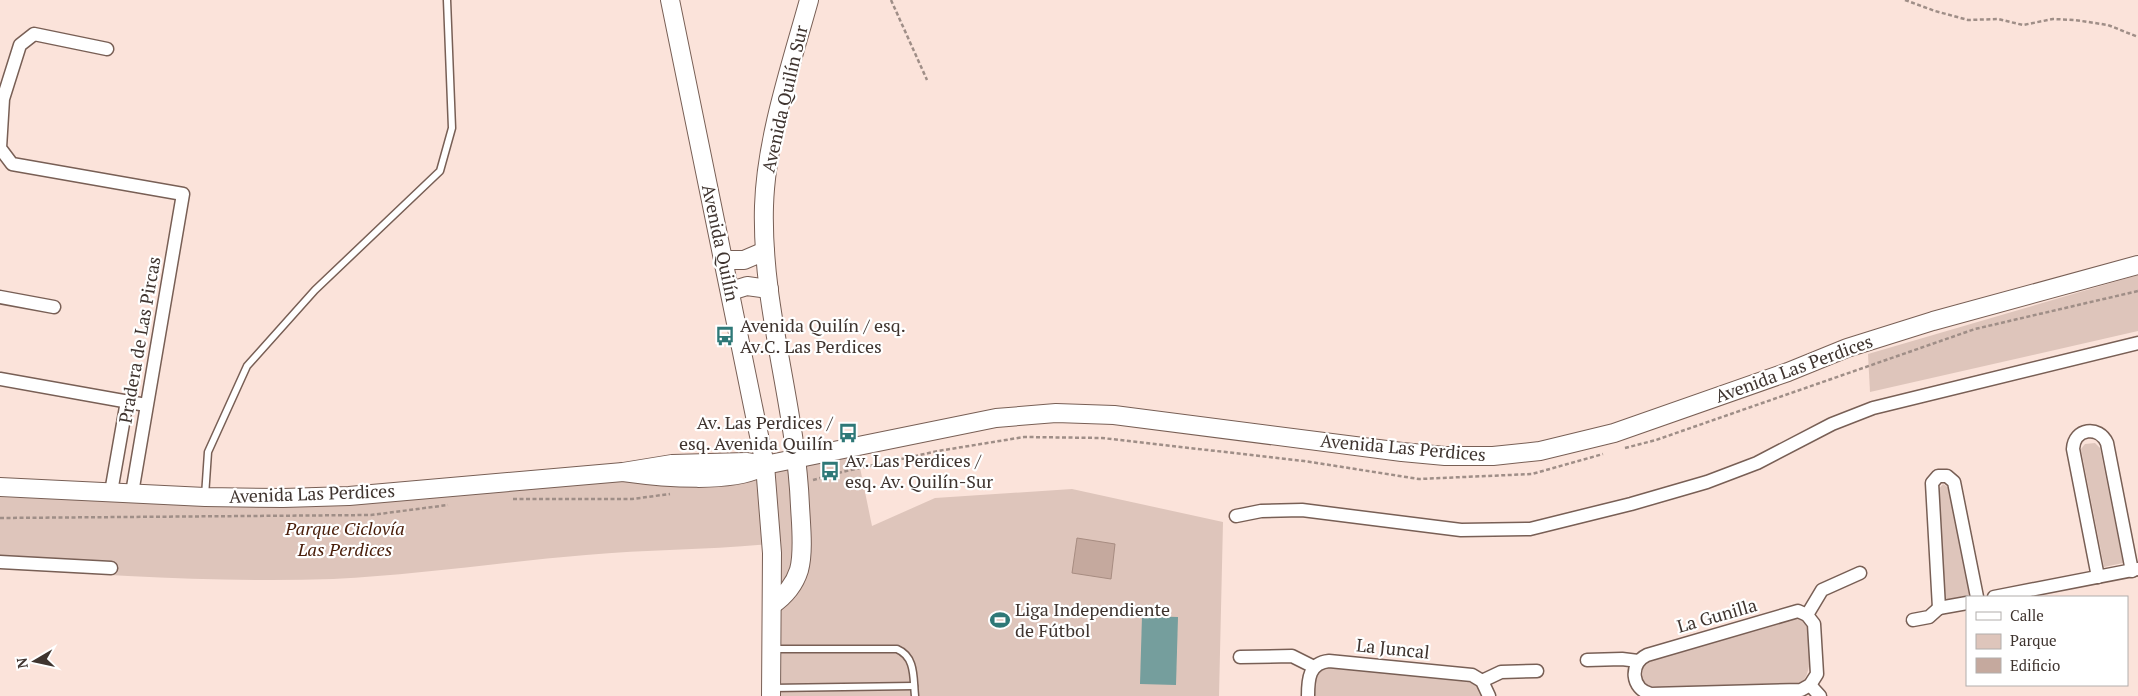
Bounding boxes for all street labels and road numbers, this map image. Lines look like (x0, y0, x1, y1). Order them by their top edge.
street label: Avenida Quilín Sur (755, 23, 813, 175)
street label: Avenida Quilín (697, 182, 745, 304)
street label: Pradera de Las Pircas (113, 255, 166, 425)
street label: Avenida Las Perdices (1712, 328, 1876, 408)
street label: Avenida Las Perdices (1319, 428, 1487, 466)
street label: Avenida Las Perdices (229, 478, 395, 508)
street label: La Gunilla (1674, 592, 1759, 638)
street label: La Juncal (1355, 632, 1431, 664)

